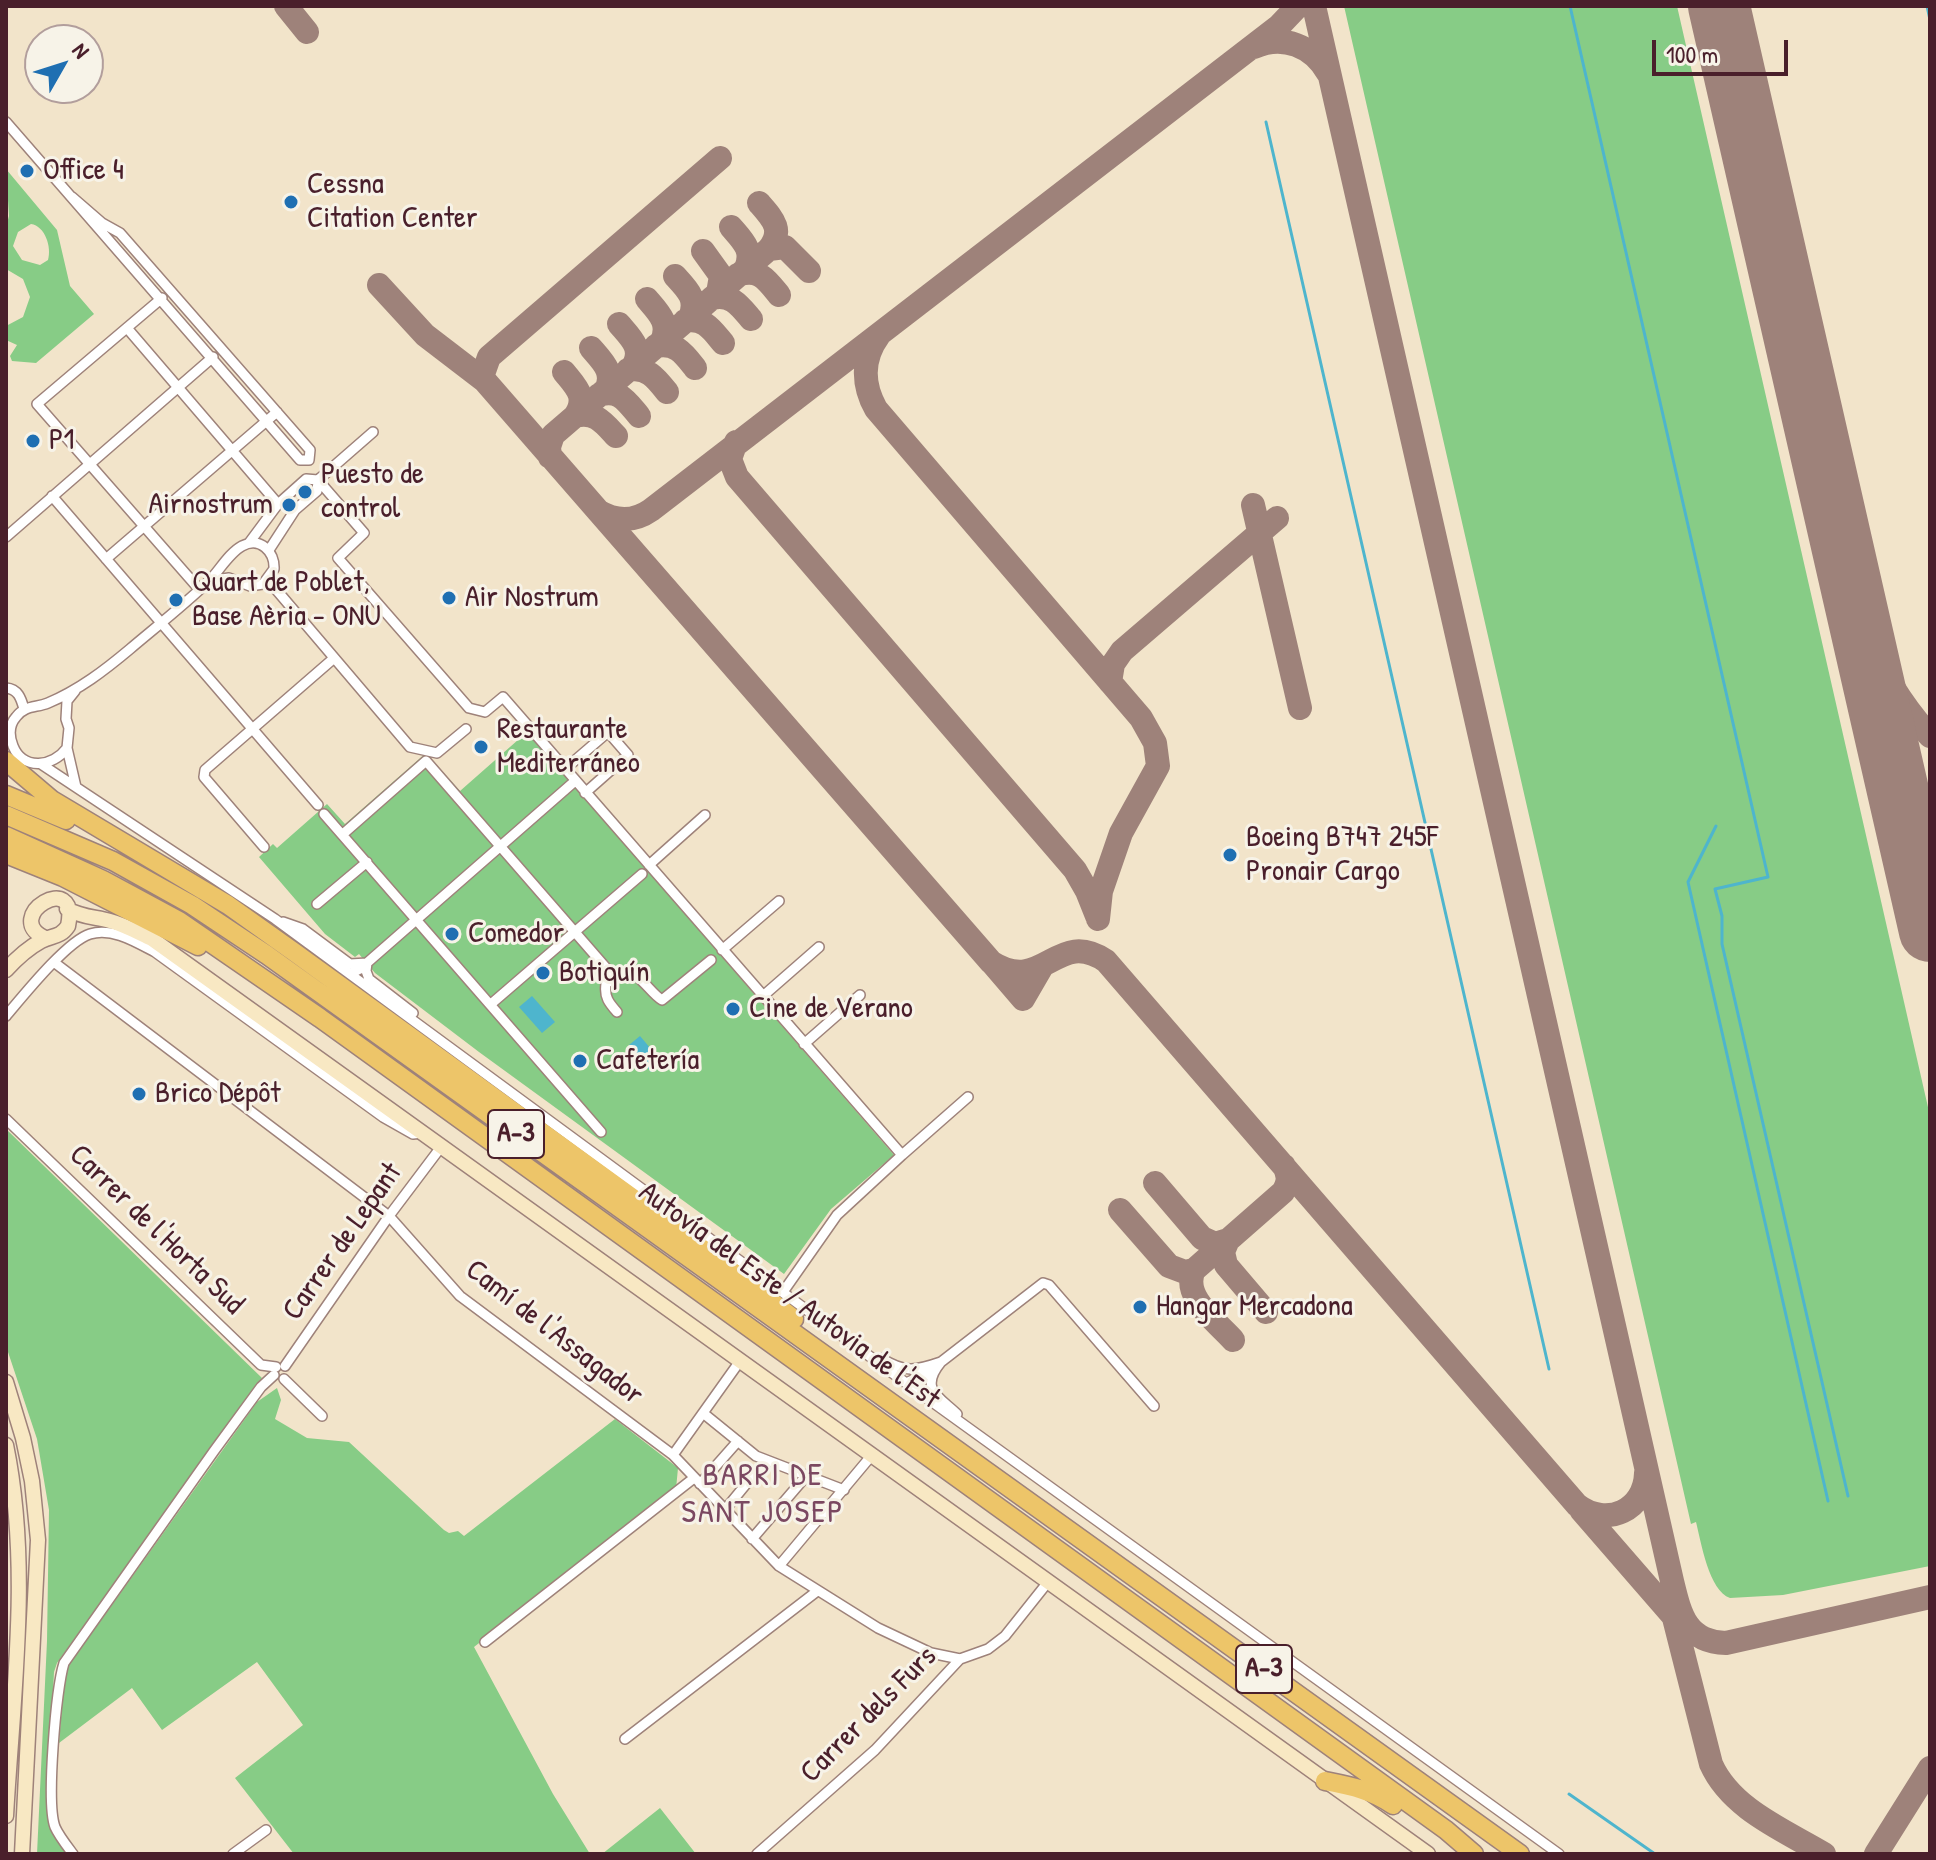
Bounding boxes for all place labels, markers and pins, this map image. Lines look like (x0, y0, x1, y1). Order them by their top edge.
place label: Office 4 (43, 153, 124, 189)
marker: Office 4 (18, 162, 36, 180)
place label: Cessna Citation Center (307, 167, 478, 238)
marker: Cessna Citation Center (282, 193, 300, 211)
place label: P1 (49, 423, 74, 459)
marker: P1 (24, 432, 42, 450)
place label: Puesto de control (321, 457, 424, 528)
marker: Puesto de control (296, 483, 314, 501)
place label: Airnostrum (149, 487, 273, 523)
marker: Airnostrum (280, 496, 298, 514)
place label: Quart de Poblet, Base Aèria - ONU (192, 565, 381, 636)
place label: Air Nostrum (465, 580, 599, 616)
marker: Air Nostrum (440, 589, 458, 607)
marker: Quart de Poblet, Base Aèria - ONU (167, 591, 185, 609)
place label: Restaurante Mediterráneo (497, 712, 640, 782)
marker: Restaurante Mediterráneo (472, 738, 490, 756)
place label: Boeing B747 245F Pronair Cargo (1246, 820, 1438, 890)
marker: Boeing B747 245F Pronair Cargo (1221, 846, 1239, 864)
place label: Comedor (468, 916, 564, 952)
marker: Comedor (443, 925, 461, 943)
place label: Botiquín (559, 955, 650, 991)
marker: Botiquín (534, 964, 552, 982)
place label: Cine de Verano (749, 991, 913, 1027)
marker: Cine de Verano (724, 1000, 742, 1018)
place label: Cafetería (596, 1043, 699, 1079)
marker: Cafetería (571, 1052, 589, 1070)
place label: Brico Dépôt (155, 1076, 281, 1112)
marker: Brico Dépôt (130, 1085, 148, 1103)
place label: Hangar Mercadona (1156, 1289, 1353, 1325)
marker: Hangar Mercadona (1131, 1298, 1149, 1316)

